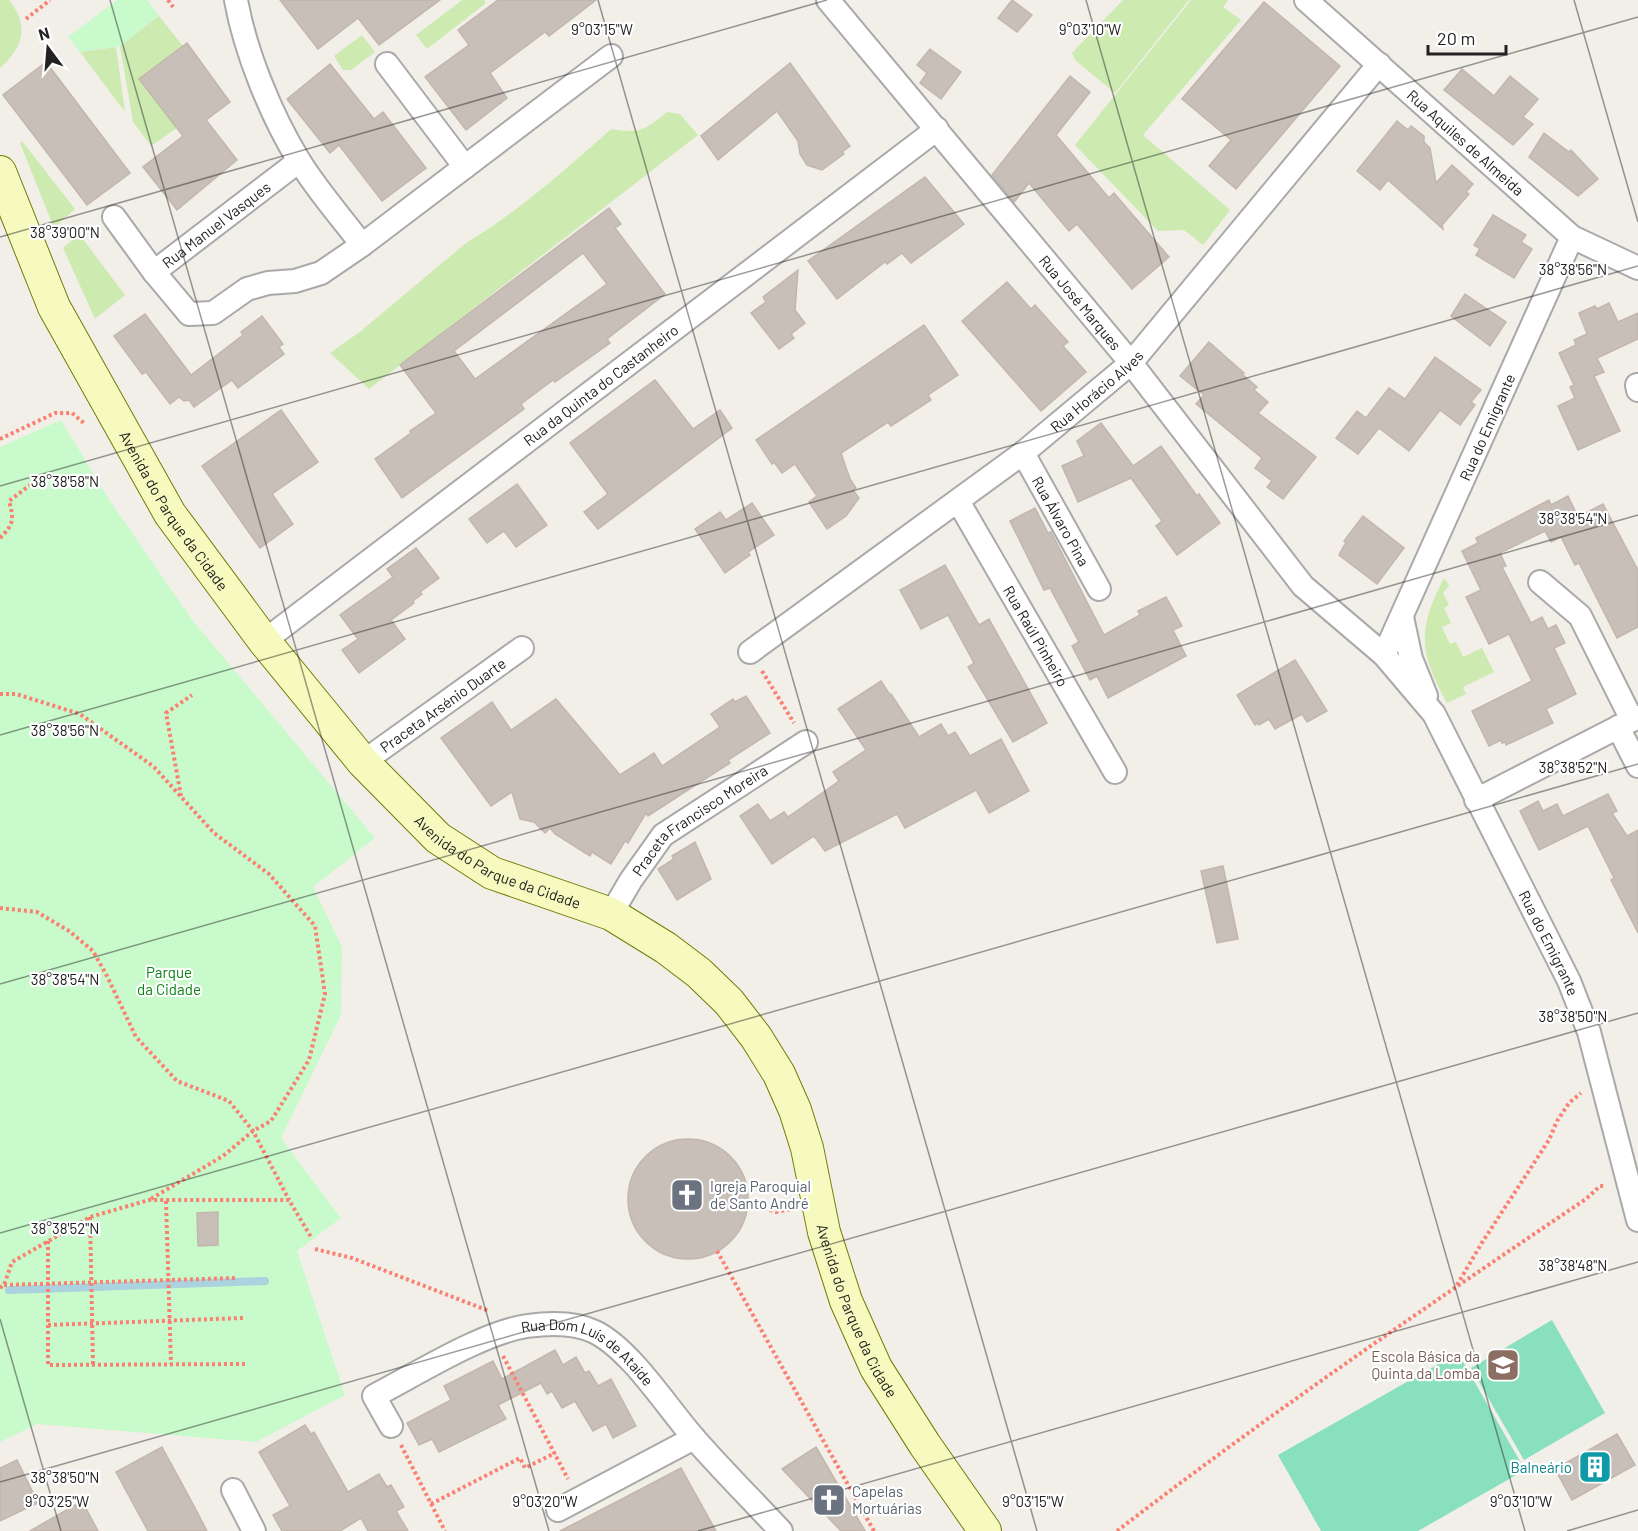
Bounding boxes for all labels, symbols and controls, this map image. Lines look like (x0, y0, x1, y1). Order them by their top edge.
north arrow (18, 18, 78, 78)
scale bar (1428, 18, 1506, 56)
text: 9°03'15"W (571, 20, 633, 38)
text: 9°03'10"W (1059, 20, 1121, 38)
text: N (36, 23, 51, 44)
text: 20 m (1437, 27, 1475, 49)
street label: Rua Aquiles de Almeida (1404, 86, 1528, 199)
street label: Rua Manuel Vasques (158, 177, 274, 272)
text: 38°39'00"N (30, 223, 100, 241)
street label: Rua José Marques (1036, 251, 1125, 354)
text: 38°38'56"N (1539, 260, 1607, 278)
street label: Rua da Quinta do Castanheiro (520, 320, 682, 449)
street label: Rua Horácio Alves (1046, 347, 1147, 436)
street label: Rua do Emigrante (1455, 371, 1519, 483)
street label: Avenida do Parque da Cidade (116, 428, 232, 594)
text: 38°38'58"N (31, 472, 99, 490)
street label: Rua Álvaro Pina (1029, 473, 1093, 569)
text: 38°38'54"N (1539, 509, 1607, 527)
street label: Rua Raúl Pinheiro (1000, 582, 1072, 690)
street label: Praceta Arsénio Duarte (376, 654, 509, 756)
text: 38°38'56"N (31, 721, 99, 739)
text: 38°38'52"N (1539, 758, 1607, 776)
street label: Praceta Francisco Moreira (628, 761, 771, 879)
street label: Avenida do Parque da Cidade (411, 811, 583, 912)
street label: Rua do Emigrante (1516, 887, 1583, 998)
park label: Parque da Cidade (137, 963, 201, 998)
text: 38°38'54"N (31, 970, 99, 988)
text: 38°38'50"N (1538, 1007, 1608, 1025)
church icon: Igreja Paroquial de Santo André (669, 1177, 705, 1213)
place label: Igreja Paroquial de Santo André (710, 1177, 811, 1212)
text: 38°38'52"N (31, 1219, 99, 1237)
street label: Avenida do Parque da Cidade (814, 1222, 901, 1401)
text: 38°38'48"N (1539, 1256, 1607, 1274)
street label: Rua Dom Luís de Ataíde (520, 1315, 657, 1389)
place label: Escola Básica da Quinta da Lomba (1371, 1347, 1480, 1382)
school or university icon: Escola Básica da Quinta da Lomba (1485, 1347, 1521, 1383)
building icon: Balneário (1577, 1449, 1613, 1485)
place label: Balneário (1511, 1458, 1572, 1476)
text: 38°38'50"N (30, 1468, 100, 1486)
church icon: Capelas Mortuárias (811, 1482, 847, 1518)
place label: Capelas Mortuárias (852, 1482, 922, 1517)
text: 9°03'25"W (25, 1492, 89, 1510)
text: 9°03'20"W (512, 1492, 578, 1510)
text: 9°03'15"W (1002, 1492, 1064, 1510)
text: 9°03'10"W (1490, 1492, 1552, 1510)

